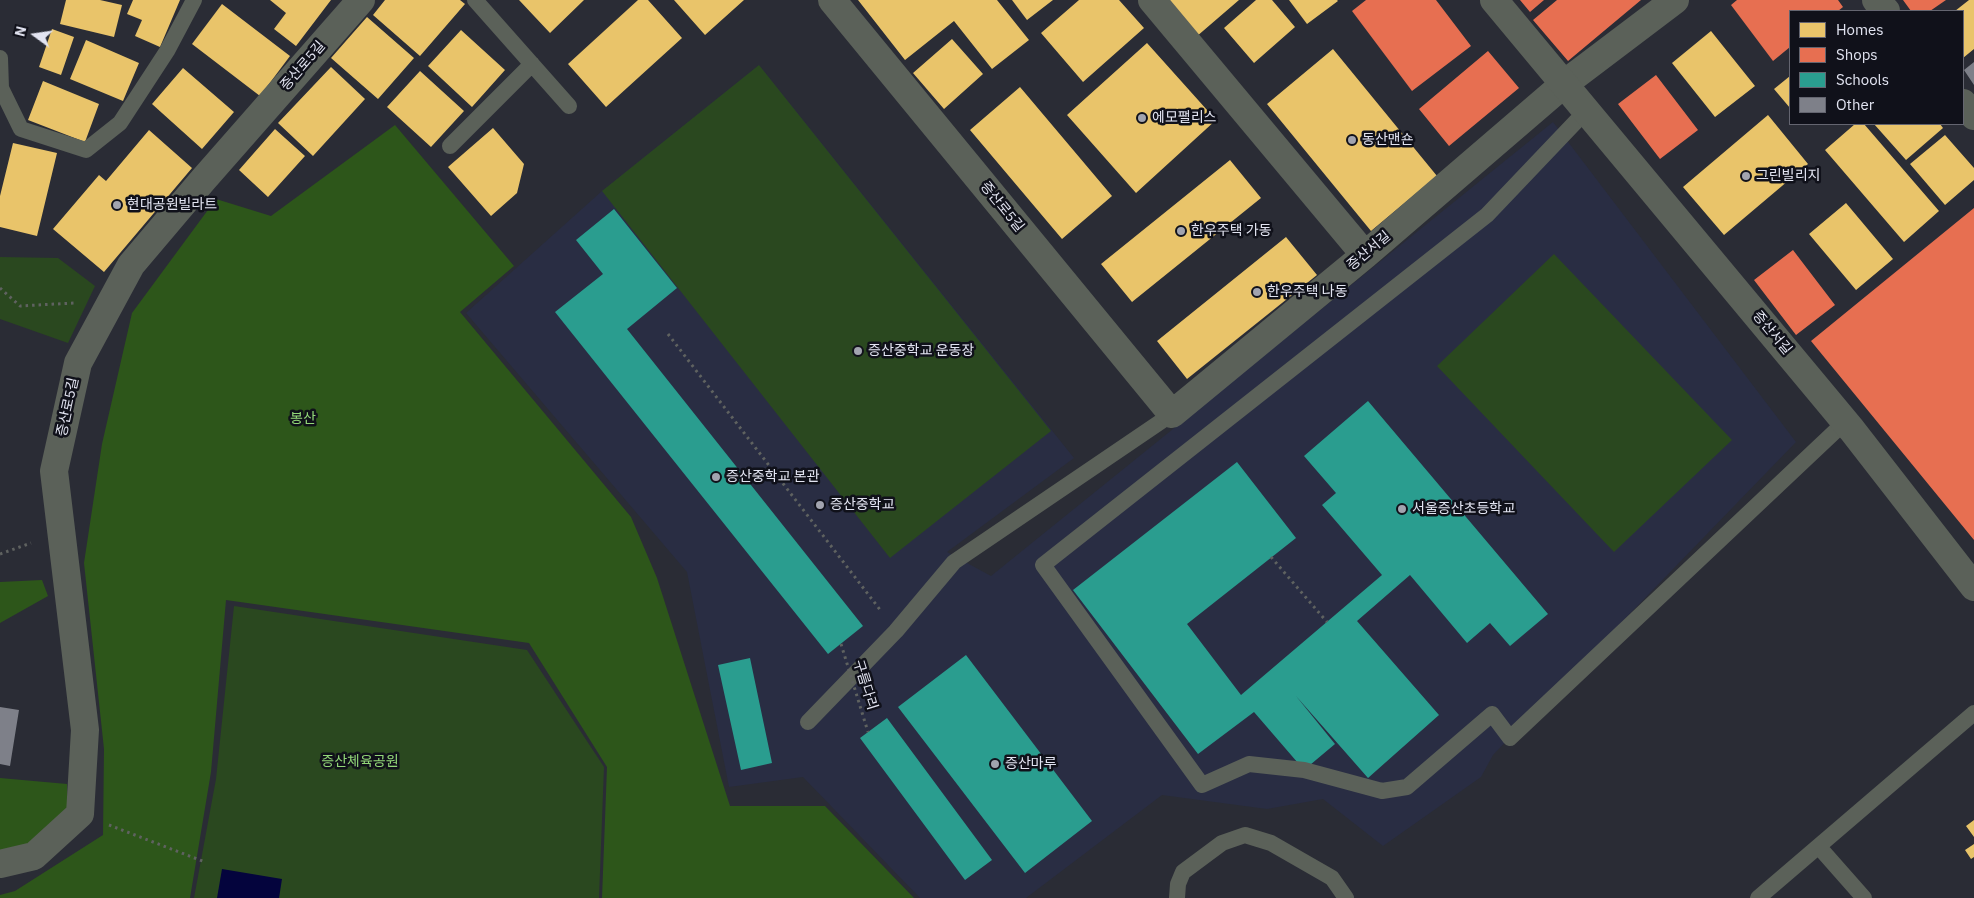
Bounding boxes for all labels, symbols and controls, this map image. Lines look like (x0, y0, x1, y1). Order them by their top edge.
north arrow (10, 10, 60, 60)
legend (1789, 10, 1964, 125)
text: Homes (1836, 20, 1884, 39)
text: N (10, 24, 30, 38)
street label: 증산로5길 (277, 38, 329, 94)
text: Shops (1836, 45, 1878, 64)
text: Schools (1836, 70, 1889, 89)
text: Other (1836, 95, 1874, 114)
place label: 에모팰리스 (1152, 110, 1216, 126)
marker: 에모팰리스 (1136, 112, 1148, 124)
place label: 동산맨숀 (1362, 132, 1414, 148)
marker: 동산맨숀 (1346, 134, 1358, 146)
place label: 그린빌리지 (1756, 168, 1820, 184)
marker: 그린빌리지 (1740, 170, 1752, 182)
street label: 증산로5길 (977, 178, 1027, 236)
place label: 현대공원빌라트 (127, 197, 217, 213)
marker: 현대공원빌라트 (111, 199, 123, 211)
place label: 한우주택 가동 (1191, 223, 1272, 239)
marker: 한우주택 가동 (1175, 225, 1187, 237)
street label: 증산서길 (1344, 228, 1394, 274)
place label: 한우주택 나동 (1267, 284, 1348, 300)
marker: 한우주택 나동 (1251, 286, 1263, 298)
street label: 증산서길 (1749, 308, 1795, 358)
place label: 증산중학교 운동장 (868, 343, 974, 359)
marker: 증산중학교 운동장 (852, 345, 864, 357)
street label: 증산로5길 (54, 376, 82, 438)
park label: 봉산 (290, 411, 316, 427)
place label: 증산중학교 본관 (726, 469, 819, 485)
marker: 증산중학교 본관 (710, 471, 722, 483)
place label: 증산중학교 (830, 497, 894, 513)
marker: 증산중학교 (814, 499, 826, 511)
place label: 서울증산초등학교 (1412, 501, 1515, 517)
marker: 서울증산초등학교 (1396, 503, 1408, 515)
street label: 구름다리 (849, 658, 881, 712)
park label: 증산체육공원 (321, 754, 399, 770)
place label: 증산마루 (1005, 756, 1057, 772)
marker: 증산마루 (989, 758, 1001, 770)

